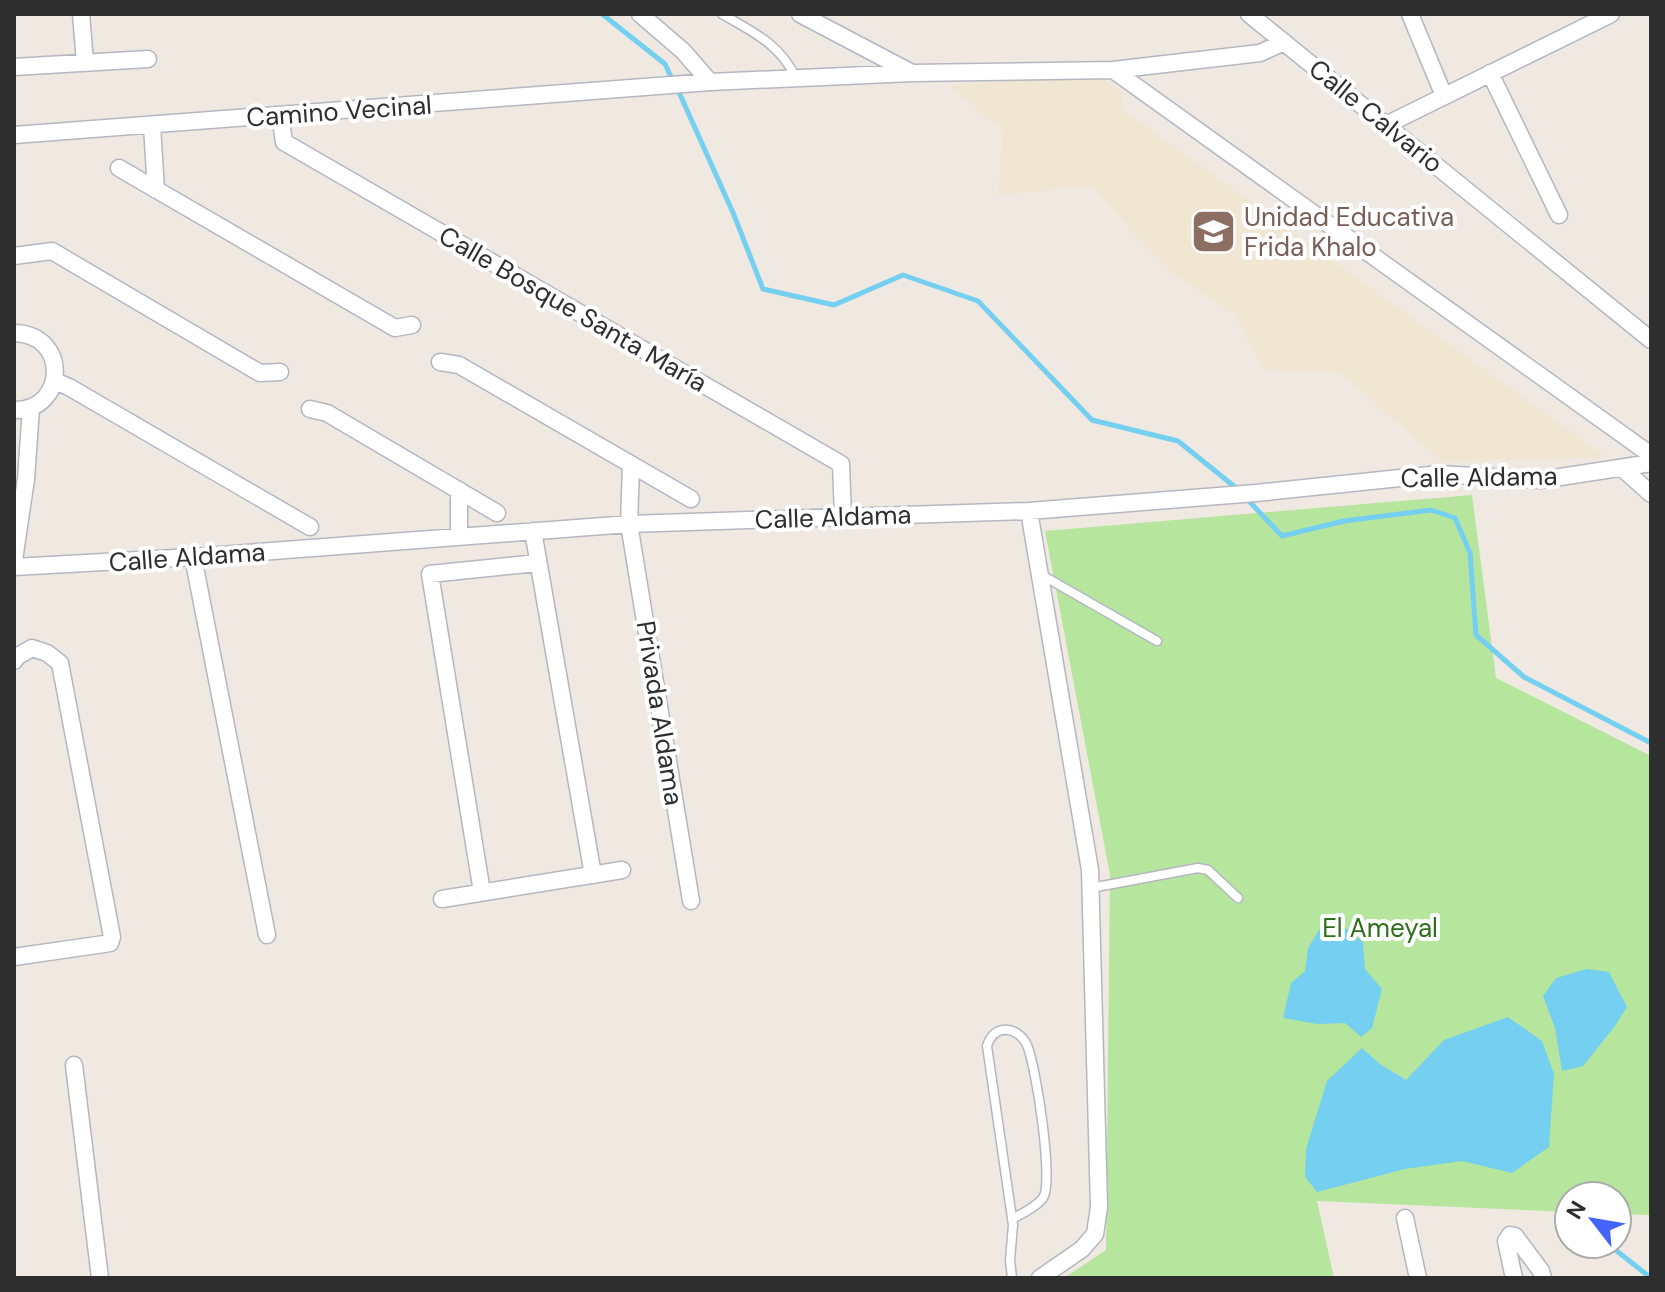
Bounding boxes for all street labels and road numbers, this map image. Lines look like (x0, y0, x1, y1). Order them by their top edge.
street label: Calle Calvario (1302, 51, 1450, 181)
street label: Camino Vecinal (245, 88, 433, 134)
street label: Calle Bosque Santa María (433, 218, 713, 400)
street label: Calle Aldama (1400, 459, 1558, 495)
street label: Calle Aldama (754, 497, 912, 537)
street label: Calle Aldama (108, 535, 266, 579)
street label: Privada Aldama (629, 618, 691, 808)

